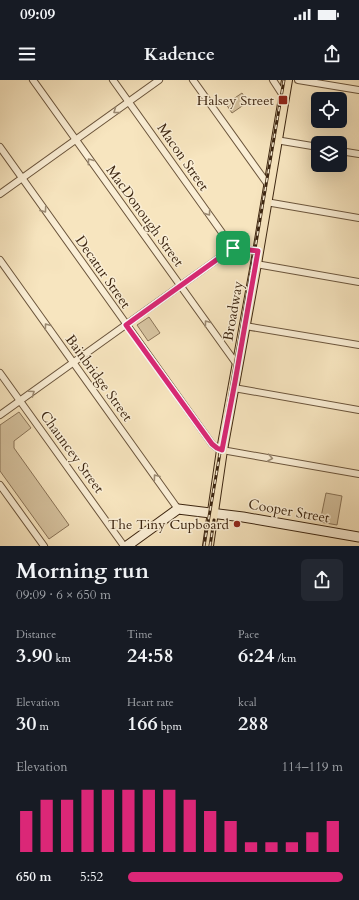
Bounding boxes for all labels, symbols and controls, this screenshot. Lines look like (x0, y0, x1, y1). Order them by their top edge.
text: 09:09 (20, 4, 55, 24)
text: Kadence (144, 42, 215, 67)
icon: menu (16, 43, 38, 65)
icon: share (321, 43, 343, 65)
place label: Halsey Street (197, 91, 275, 110)
map controls (311, 92, 347, 172)
button: locate (311, 92, 347, 128)
marker: Halsey Street (277, 94, 289, 106)
one-way arrow (113, 106, 120, 113)
street label: Macon Street (153, 119, 214, 195)
button: layers (311, 136, 347, 172)
one-way arrow (88, 158, 95, 165)
street label: MacDonough Street (102, 162, 189, 271)
one-way arrow (39, 205, 46, 212)
one-way arrow (203, 209, 211, 216)
pin (216, 231, 250, 265)
street label: Decatur Street (71, 232, 135, 313)
icon: arrive (222, 237, 244, 259)
street label: Broadway (218, 279, 248, 342)
one-way arrow (205, 321, 212, 328)
one-way arrow (44, 323, 52, 330)
street label: Bainbridge Street (61, 331, 137, 426)
one-way arrow (27, 391, 34, 398)
street label: Chauncey Street (36, 407, 109, 498)
one-way arrow (267, 453, 273, 462)
one-way arrow (154, 475, 161, 482)
street label: Cooper Street (247, 495, 332, 528)
place label: The Tiny Cupboard (108, 515, 230, 534)
marker: The Tiny Cupboard (232, 519, 242, 529)
text: Morning run (16, 556, 149, 586)
button: share (301, 559, 343, 601)
text: 09:09 · 6 × 650 m (16, 586, 111, 604)
text: Distance (16, 627, 56, 642)
text: Time (127, 627, 152, 642)
text: Pace (238, 627, 259, 642)
text: 3.90 (16, 642, 53, 669)
text: 24:58 (127, 642, 174, 669)
text: 6:24 (238, 642, 275, 669)
text: km (53, 651, 71, 666)
text: /km (275, 651, 296, 666)
text: Elevation (16, 695, 60, 710)
text: Heart rate (127, 695, 174, 710)
text: kcal (238, 695, 256, 710)
text: 30 (16, 710, 37, 737)
text: 166 (127, 710, 158, 737)
text: 288 (238, 710, 269, 737)
text: m (37, 719, 49, 734)
text: bpm (158, 719, 182, 734)
text: Elevation (16, 758, 68, 776)
text: 114–119 m (281, 758, 343, 776)
text: 650 m (16, 868, 51, 886)
text: 5:52 (80, 868, 103, 886)

